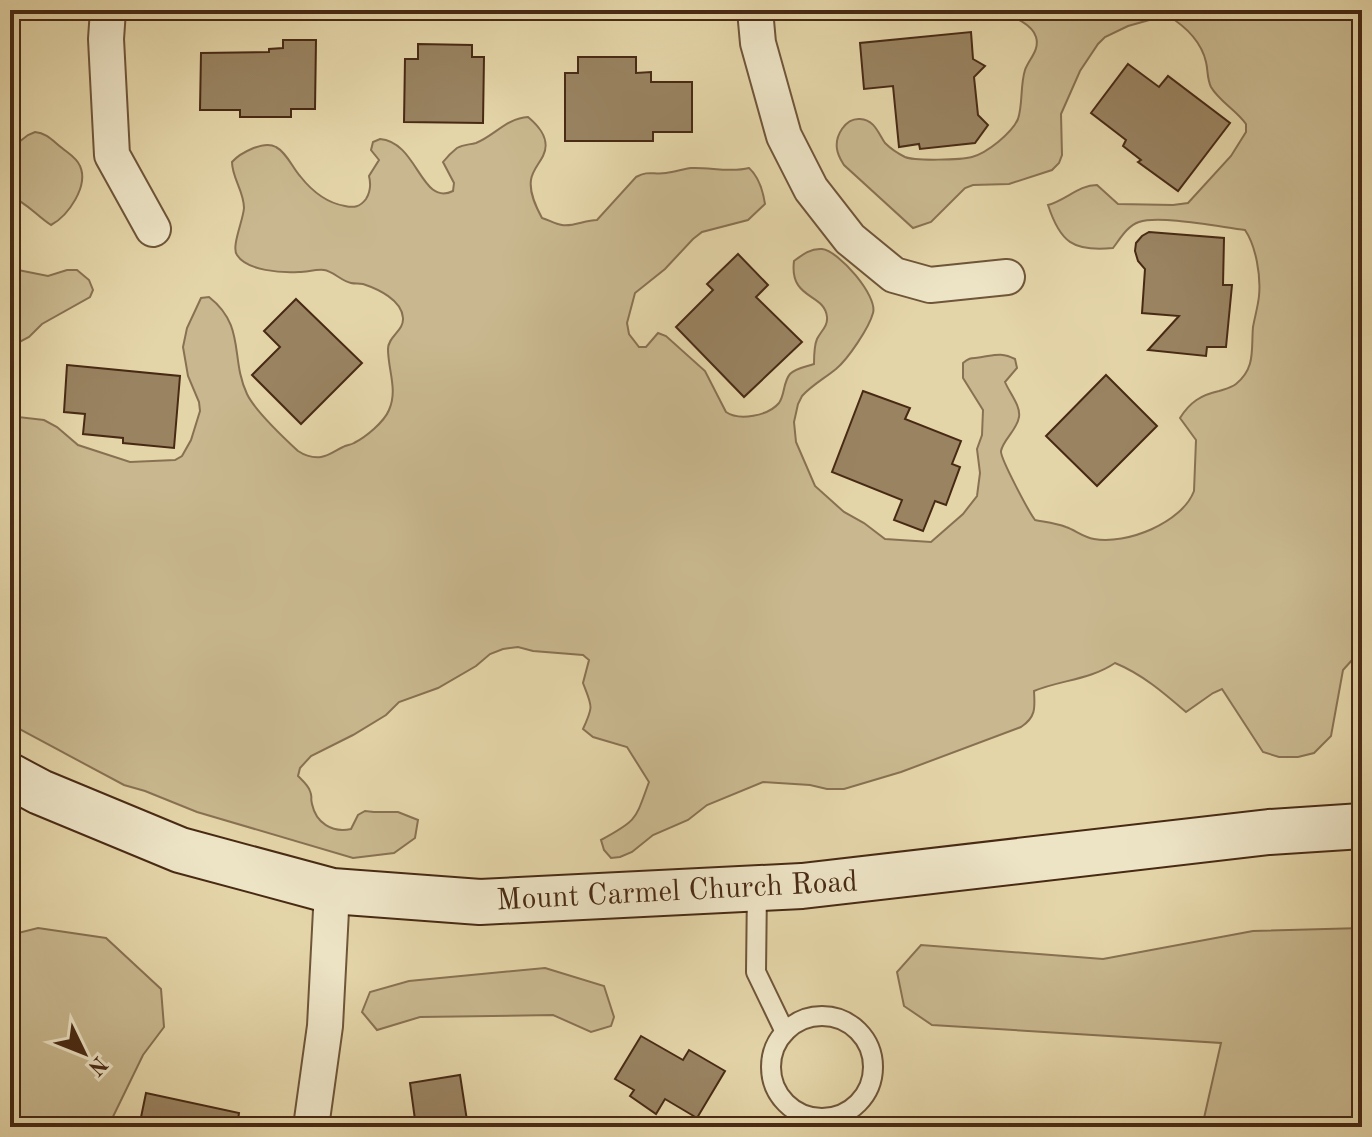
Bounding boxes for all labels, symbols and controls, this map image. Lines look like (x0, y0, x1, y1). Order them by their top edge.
street label: Mount Carmel Church Road (496, 868, 859, 916)
north arrow (44, 1013, 124, 1093)
text: N (83, 1052, 111, 1079)

